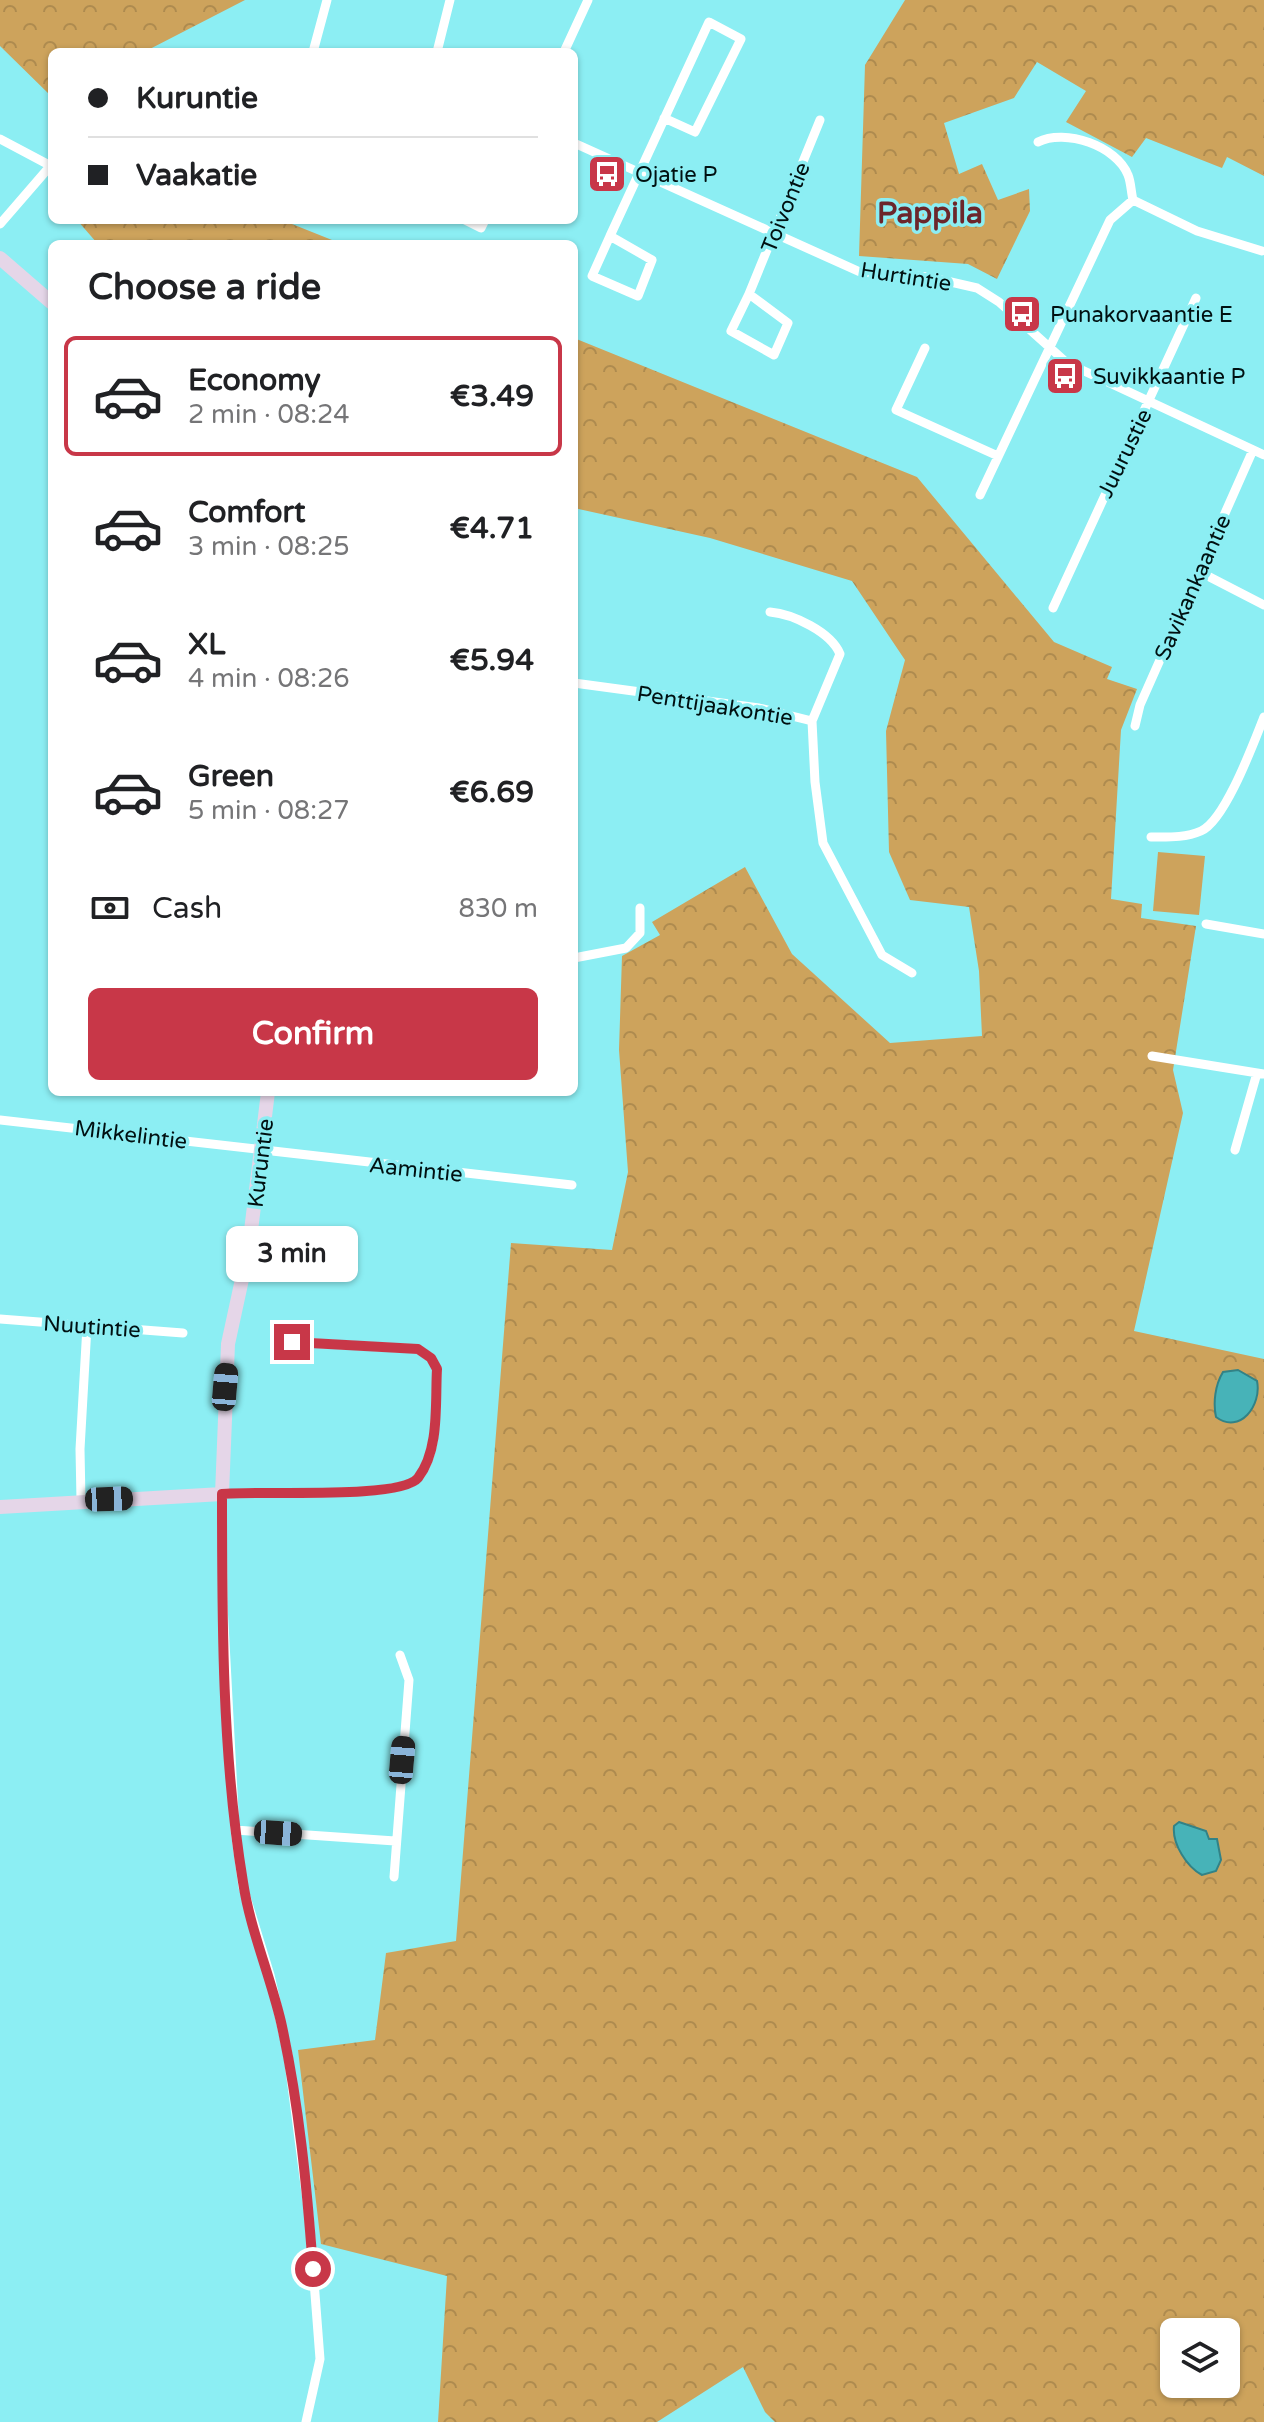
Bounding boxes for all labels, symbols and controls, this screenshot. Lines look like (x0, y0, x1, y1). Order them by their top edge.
text: Kuruntie (136, 80, 258, 117)
bus stop icon: Ojatie P (586, 153, 628, 195)
text: Vaakatie (136, 157, 257, 194)
street label: Toivontie (756, 158, 816, 256)
place label: Ojatie P (635, 162, 717, 188)
district label: Pappila (877, 195, 983, 232)
street label: Hurtintie (859, 257, 953, 297)
text: Choose a ride (88, 266, 321, 309)
bus stop icon: Punakorvaantie E (1001, 293, 1043, 335)
place label: Punakorvaantie E (1050, 302, 1233, 328)
bus stop icon: Suvikkaantie P (1044, 355, 1086, 397)
icon: car (92, 360, 164, 432)
text: Economy (188, 362, 321, 399)
place label: Suvikkaantie P (1093, 364, 1246, 390)
text: €3.49 (450, 378, 534, 415)
text: 2 min · 08:24 (188, 399, 350, 430)
street label: Juurustie (1092, 405, 1158, 502)
icon: car (92, 492, 164, 564)
text: Comfort (188, 494, 306, 531)
text: €4.71 (450, 510, 534, 547)
street label: Savikankaantie (1149, 511, 1237, 664)
text: 3 min · 08:25 (188, 531, 350, 562)
icon: car (92, 624, 164, 696)
text: XL (188, 626, 225, 663)
text: €5.94 (450, 642, 534, 679)
text: 4 min · 08:26 (188, 663, 350, 694)
street label: Penttijaakontie (635, 681, 795, 731)
icon: car (92, 756, 164, 828)
text: Green (188, 758, 274, 795)
text: €6.69 (449, 774, 534, 811)
text: 5 min · 08:27 (188, 795, 350, 826)
icon: cash (88, 886, 132, 930)
text: Cash (152, 890, 222, 927)
text: 830 m (458, 893, 538, 924)
button: Confirm (88, 988, 538, 1080)
street label: Mikkelintie (73, 1115, 189, 1155)
street label: Kuruntie (243, 1117, 279, 1209)
street label: Aamintie (368, 1152, 464, 1188)
callout: 3 min (226, 1226, 358, 1282)
text: 3 min (257, 1238, 327, 1269)
street label: Nuutintie (42, 1311, 141, 1343)
route end (274, 1324, 310, 1360)
car (211, 1362, 239, 1412)
car (85, 1486, 133, 1512)
car (388, 1735, 416, 1785)
car (253, 1819, 303, 1847)
route start (295, 2251, 331, 2287)
map controls (1160, 2318, 1240, 2398)
button: layers (1160, 2318, 1240, 2398)

